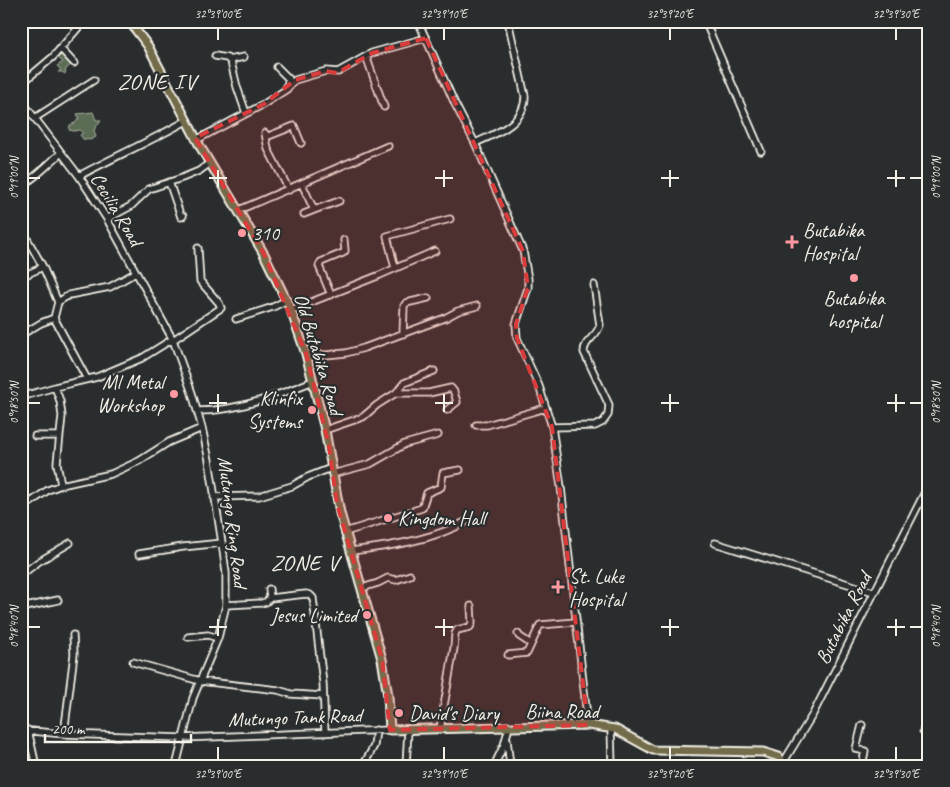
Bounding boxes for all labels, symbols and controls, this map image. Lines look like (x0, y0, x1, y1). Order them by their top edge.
text: 32°39'00"E (195, 6, 243, 22)
text: 32°39'10"E (421, 6, 469, 22)
text: 32°39'20"E (647, 6, 695, 22)
text: 32°39'30"E (873, 6, 921, 22)
district label: ZONE IV (117, 68, 200, 96)
text: 0°19'00"N (6, 155, 22, 199)
text: 0°19'00"N (928, 155, 944, 199)
street label: Cecilia Road (85, 168, 150, 253)
place label: Butabika Hospital (803, 218, 865, 266)
place label: 310 (252, 221, 281, 246)
marker: 310 (236, 227, 248, 239)
marker: Butabika Hospital (785, 235, 799, 249)
marker: Butabika hospital (848, 272, 860, 284)
place label: Butabika hospital (824, 286, 886, 334)
street label: Old Butabika Road (288, 290, 350, 421)
place label: Ml Metal Workshop (97, 370, 168, 418)
text: 0°18'50"N (6, 380, 22, 424)
text: 0°18'50"N (928, 380, 944, 424)
place label: Klinfix Systems (248, 386, 304, 434)
marker: Ml Metal Workshop (168, 388, 180, 400)
marker: Klinfix Systems (306, 404, 318, 416)
street label: Mutungo Ring Road (212, 455, 253, 592)
place label: Kingdom Hall (398, 506, 489, 531)
marker: Kingdom Hall (382, 512, 394, 524)
district label: ZONE V (271, 549, 343, 577)
place label: St. Luke Hospital (569, 564, 627, 612)
street label: Butabika Road (810, 565, 879, 668)
marker: St. Luke Hospital (551, 580, 565, 594)
place label: Jesus Limited (270, 603, 360, 628)
text: 0°18'40"N (6, 604, 22, 648)
text: 0°18'40"N (928, 604, 944, 648)
marker: Jesus Limited (361, 609, 373, 621)
street label: Biina Road (525, 699, 602, 724)
place label: David's Diary (409, 701, 501, 726)
street label: Mutungo Tank Road (228, 703, 366, 732)
marker: David's Diary (393, 707, 405, 719)
scale bar (45, 712, 191, 744)
text: 200 m (52, 720, 86, 739)
text: 32°39'00"E (195, 766, 243, 782)
text: 32°39'10"E (421, 766, 469, 782)
text: 32°39'20"E (647, 766, 695, 782)
text: 32°39'30"E (873, 766, 921, 782)

